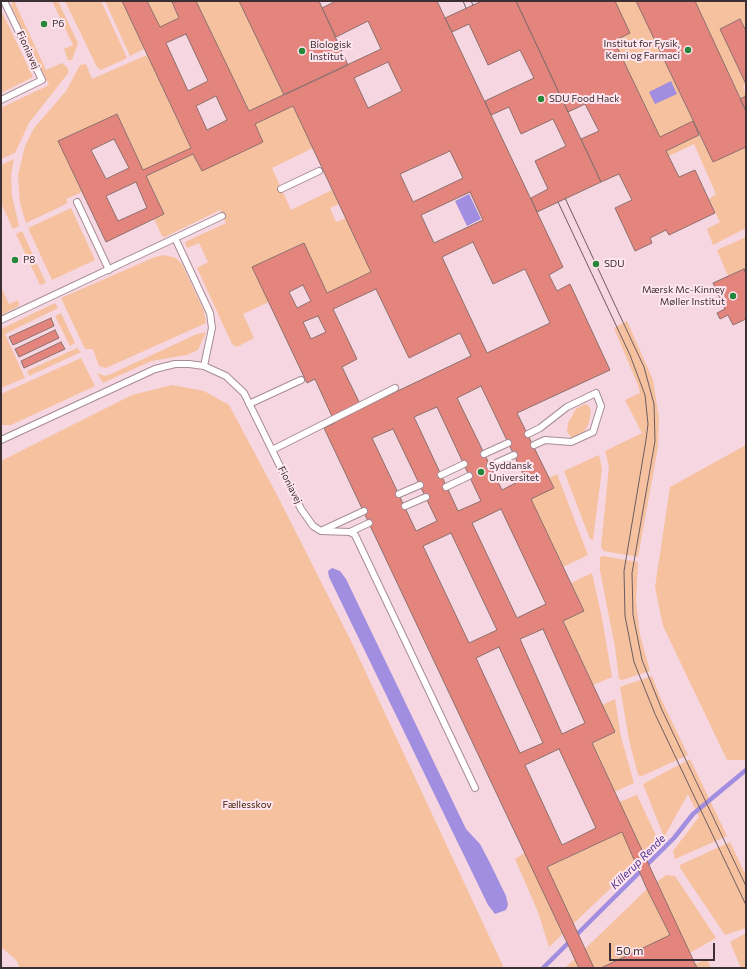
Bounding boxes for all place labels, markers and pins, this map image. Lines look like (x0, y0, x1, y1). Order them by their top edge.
place label: P6 (52, 18, 64, 30)
marker: P6 (39, 19, 49, 29)
place label: Institut for Fysik, Kemi og Farmaci (603, 38, 680, 62)
place label: Biologisk Institut (310, 39, 351, 62)
marker: Institut for Fysik, Kemi og Farmaci (683, 45, 693, 55)
marker: Biologisk Institut (297, 46, 307, 56)
place label: SDU Food Hack (549, 93, 620, 105)
marker: SDU Food Hack (536, 94, 546, 104)
place label: P8 (23, 254, 35, 266)
marker: P8 (10, 255, 20, 265)
place label: SDU (604, 258, 625, 270)
marker: SDU (591, 259, 601, 269)
place label: Mærsk Mc-Kinney Møller Institut (642, 284, 725, 308)
marker: Mærsk Mc-Kinney Møller Institut (728, 291, 738, 301)
place label: Syddansk Universitet (489, 460, 539, 484)
marker: Syddansk Universitet (476, 467, 486, 477)

